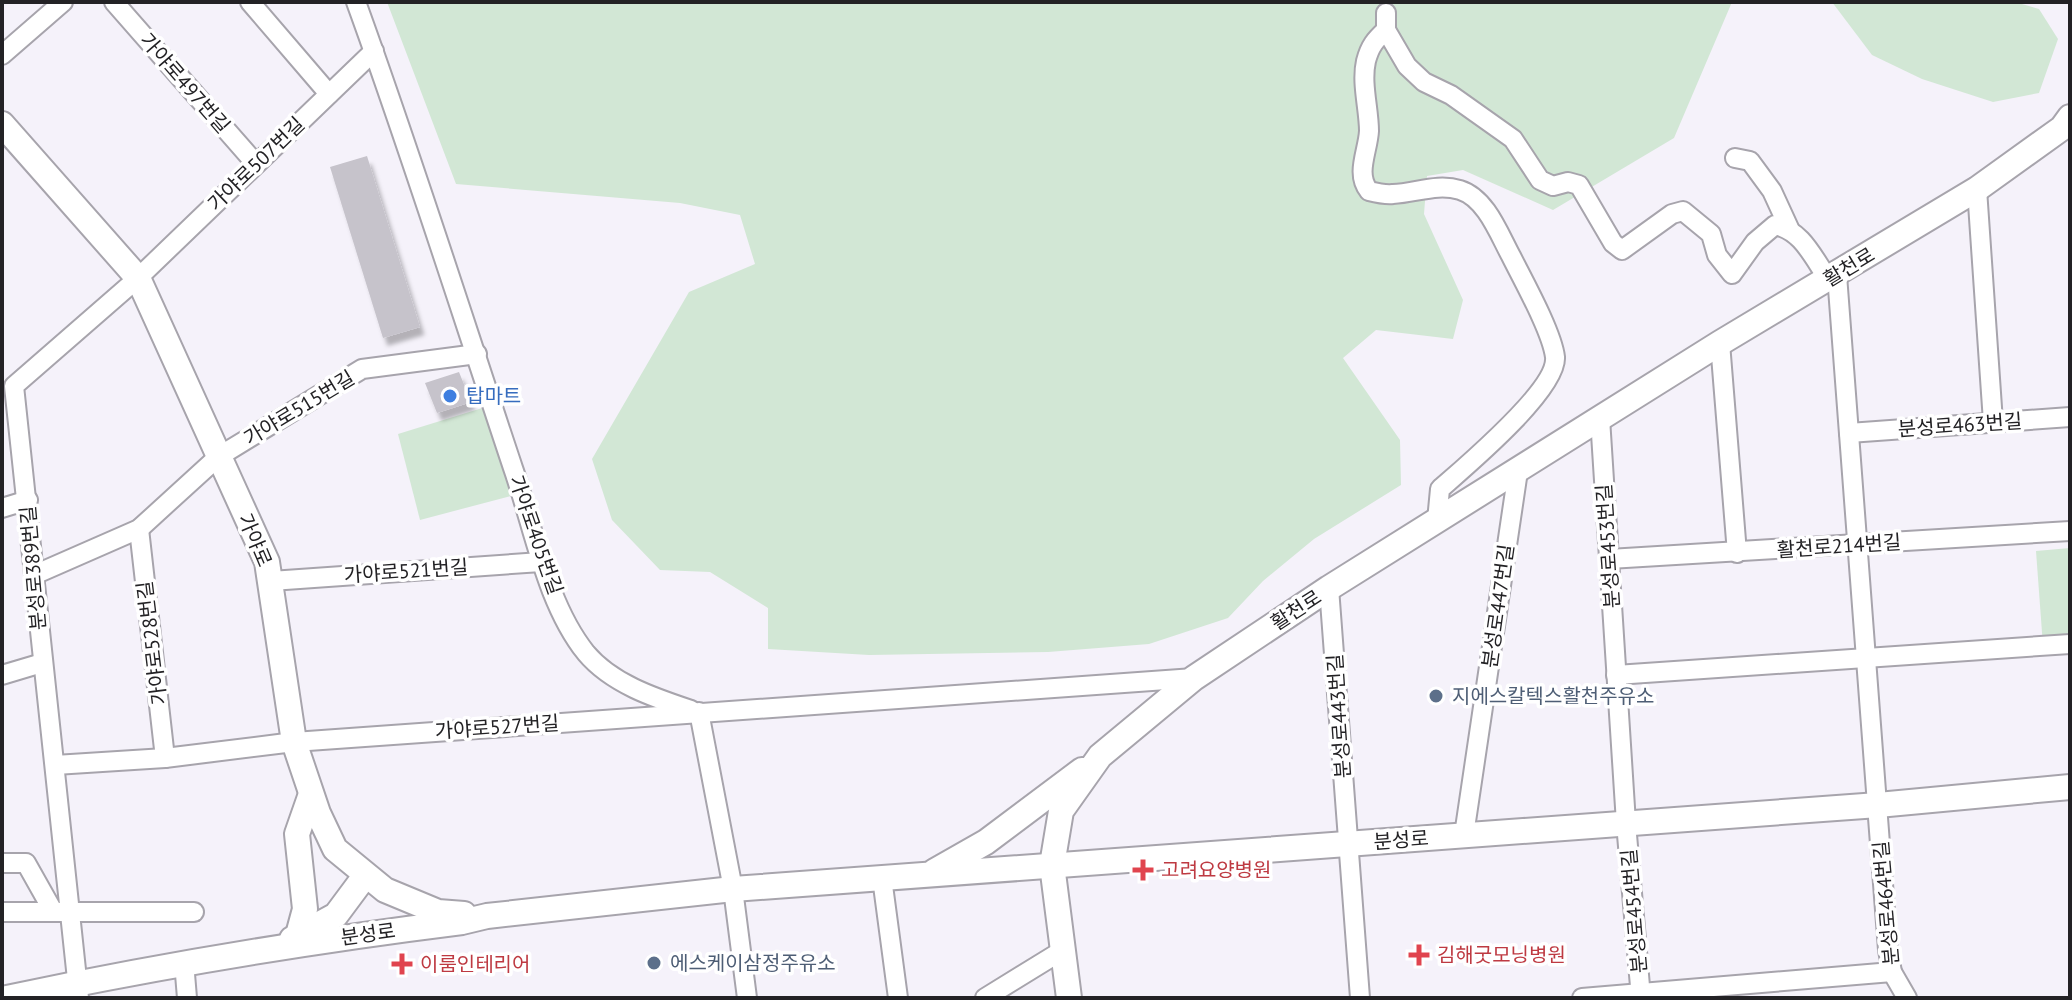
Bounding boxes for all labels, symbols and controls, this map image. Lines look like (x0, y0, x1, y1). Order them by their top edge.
street label: 가야로497번길 (134, 27, 236, 139)
street label: 가야로507번길 (202, 111, 310, 217)
street label: 활천로 (1819, 242, 1879, 292)
street label: 가야로515번길 (239, 365, 359, 451)
place label: 탑마트 (466, 383, 521, 409)
marker: 탑마트 (441, 387, 459, 405)
street label: 분성로463번길 (1897, 408, 2023, 442)
street label: 가야로405번길 (503, 472, 569, 598)
street label: 분성로453번길 (1591, 483, 1625, 609)
street label: 분성로389번길 (15, 505, 51, 631)
street label: 가야로 (232, 510, 278, 570)
street label: 활천로214번길 (1776, 529, 1902, 563)
street label: 분성로447번길 (1476, 542, 1520, 670)
street label: 가야로521번길 (343, 554, 469, 588)
street label: 가야로528번길 (131, 580, 173, 706)
street label: 활천로 (1266, 584, 1326, 636)
street label: 분성로443번길 (1322, 653, 1356, 779)
place label: 지에스칼텍스활천주유소 (1452, 683, 1654, 709)
marker: 지에스칼텍스활천주유소 (1427, 687, 1445, 705)
street label: 가야로527번길 (434, 710, 560, 744)
street label: 분성로 (1373, 825, 1429, 855)
street label: 분성로464번길 (1868, 840, 1904, 966)
street label: 분성로454번길 (1616, 848, 1652, 974)
place label: 고려요양병원 (1161, 857, 1271, 883)
marker: 고려요양병원 (1132, 859, 1154, 881)
street label: 분성로 (339, 917, 397, 951)
place label: 김해굿모닝병원 (1437, 942, 1566, 968)
marker: 김해굿모닝병원 (1408, 944, 1430, 966)
place label: 에스케이삼정주유소 (670, 950, 836, 976)
place label: 이룸인테리어 (420, 951, 530, 977)
marker: 이룸인테리어 (391, 953, 413, 975)
marker: 에스케이삼정주유소 (645, 954, 663, 972)

